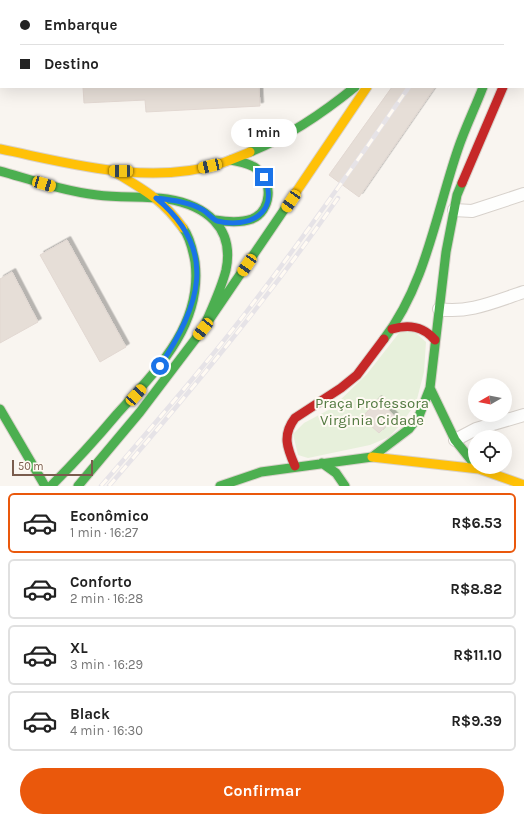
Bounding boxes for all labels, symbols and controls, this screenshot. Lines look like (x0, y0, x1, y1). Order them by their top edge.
text: Embarque (44, 16, 117, 34)
text: Destino (44, 55, 99, 73)
callout: 1 min (231, 119, 297, 147)
text: 1 min (248, 125, 280, 140)
car (197, 157, 223, 175)
car (109, 165, 133, 177)
route end (255, 168, 273, 186)
car (31, 175, 57, 193)
car (279, 188, 303, 214)
car (235, 252, 259, 278)
car (191, 316, 215, 342)
route start (151, 357, 169, 375)
north arrow (468, 378, 512, 422)
map controls (468, 378, 512, 474)
car (124, 382, 148, 408)
park label: Praça Professora Virginia Cidade (315, 394, 429, 429)
button: locate (468, 430, 512, 474)
scale bar (12, 458, 93, 477)
text: 50 m (18, 460, 44, 473)
icon: car (22, 505, 58, 541)
text: Econômico (70, 507, 149, 525)
text: R$6.53 (452, 514, 502, 532)
text: 1 min · 16:27 (70, 525, 138, 540)
icon: car (22, 571, 58, 607)
text: Conforto (70, 573, 132, 591)
text: R$8.82 (450, 580, 502, 598)
text: 2 min · 16:28 (70, 591, 143, 606)
icon: car (22, 637, 58, 673)
text: XL (70, 639, 88, 657)
text: R$11.10 (453, 646, 502, 664)
text: 3 min · 16:29 (70, 657, 143, 672)
icon: car (22, 703, 58, 739)
text: Black (70, 705, 110, 723)
text: R$9.39 (451, 712, 502, 730)
text: 4 min · 16:30 (70, 723, 143, 738)
button: Confirmar (20, 768, 504, 814)

